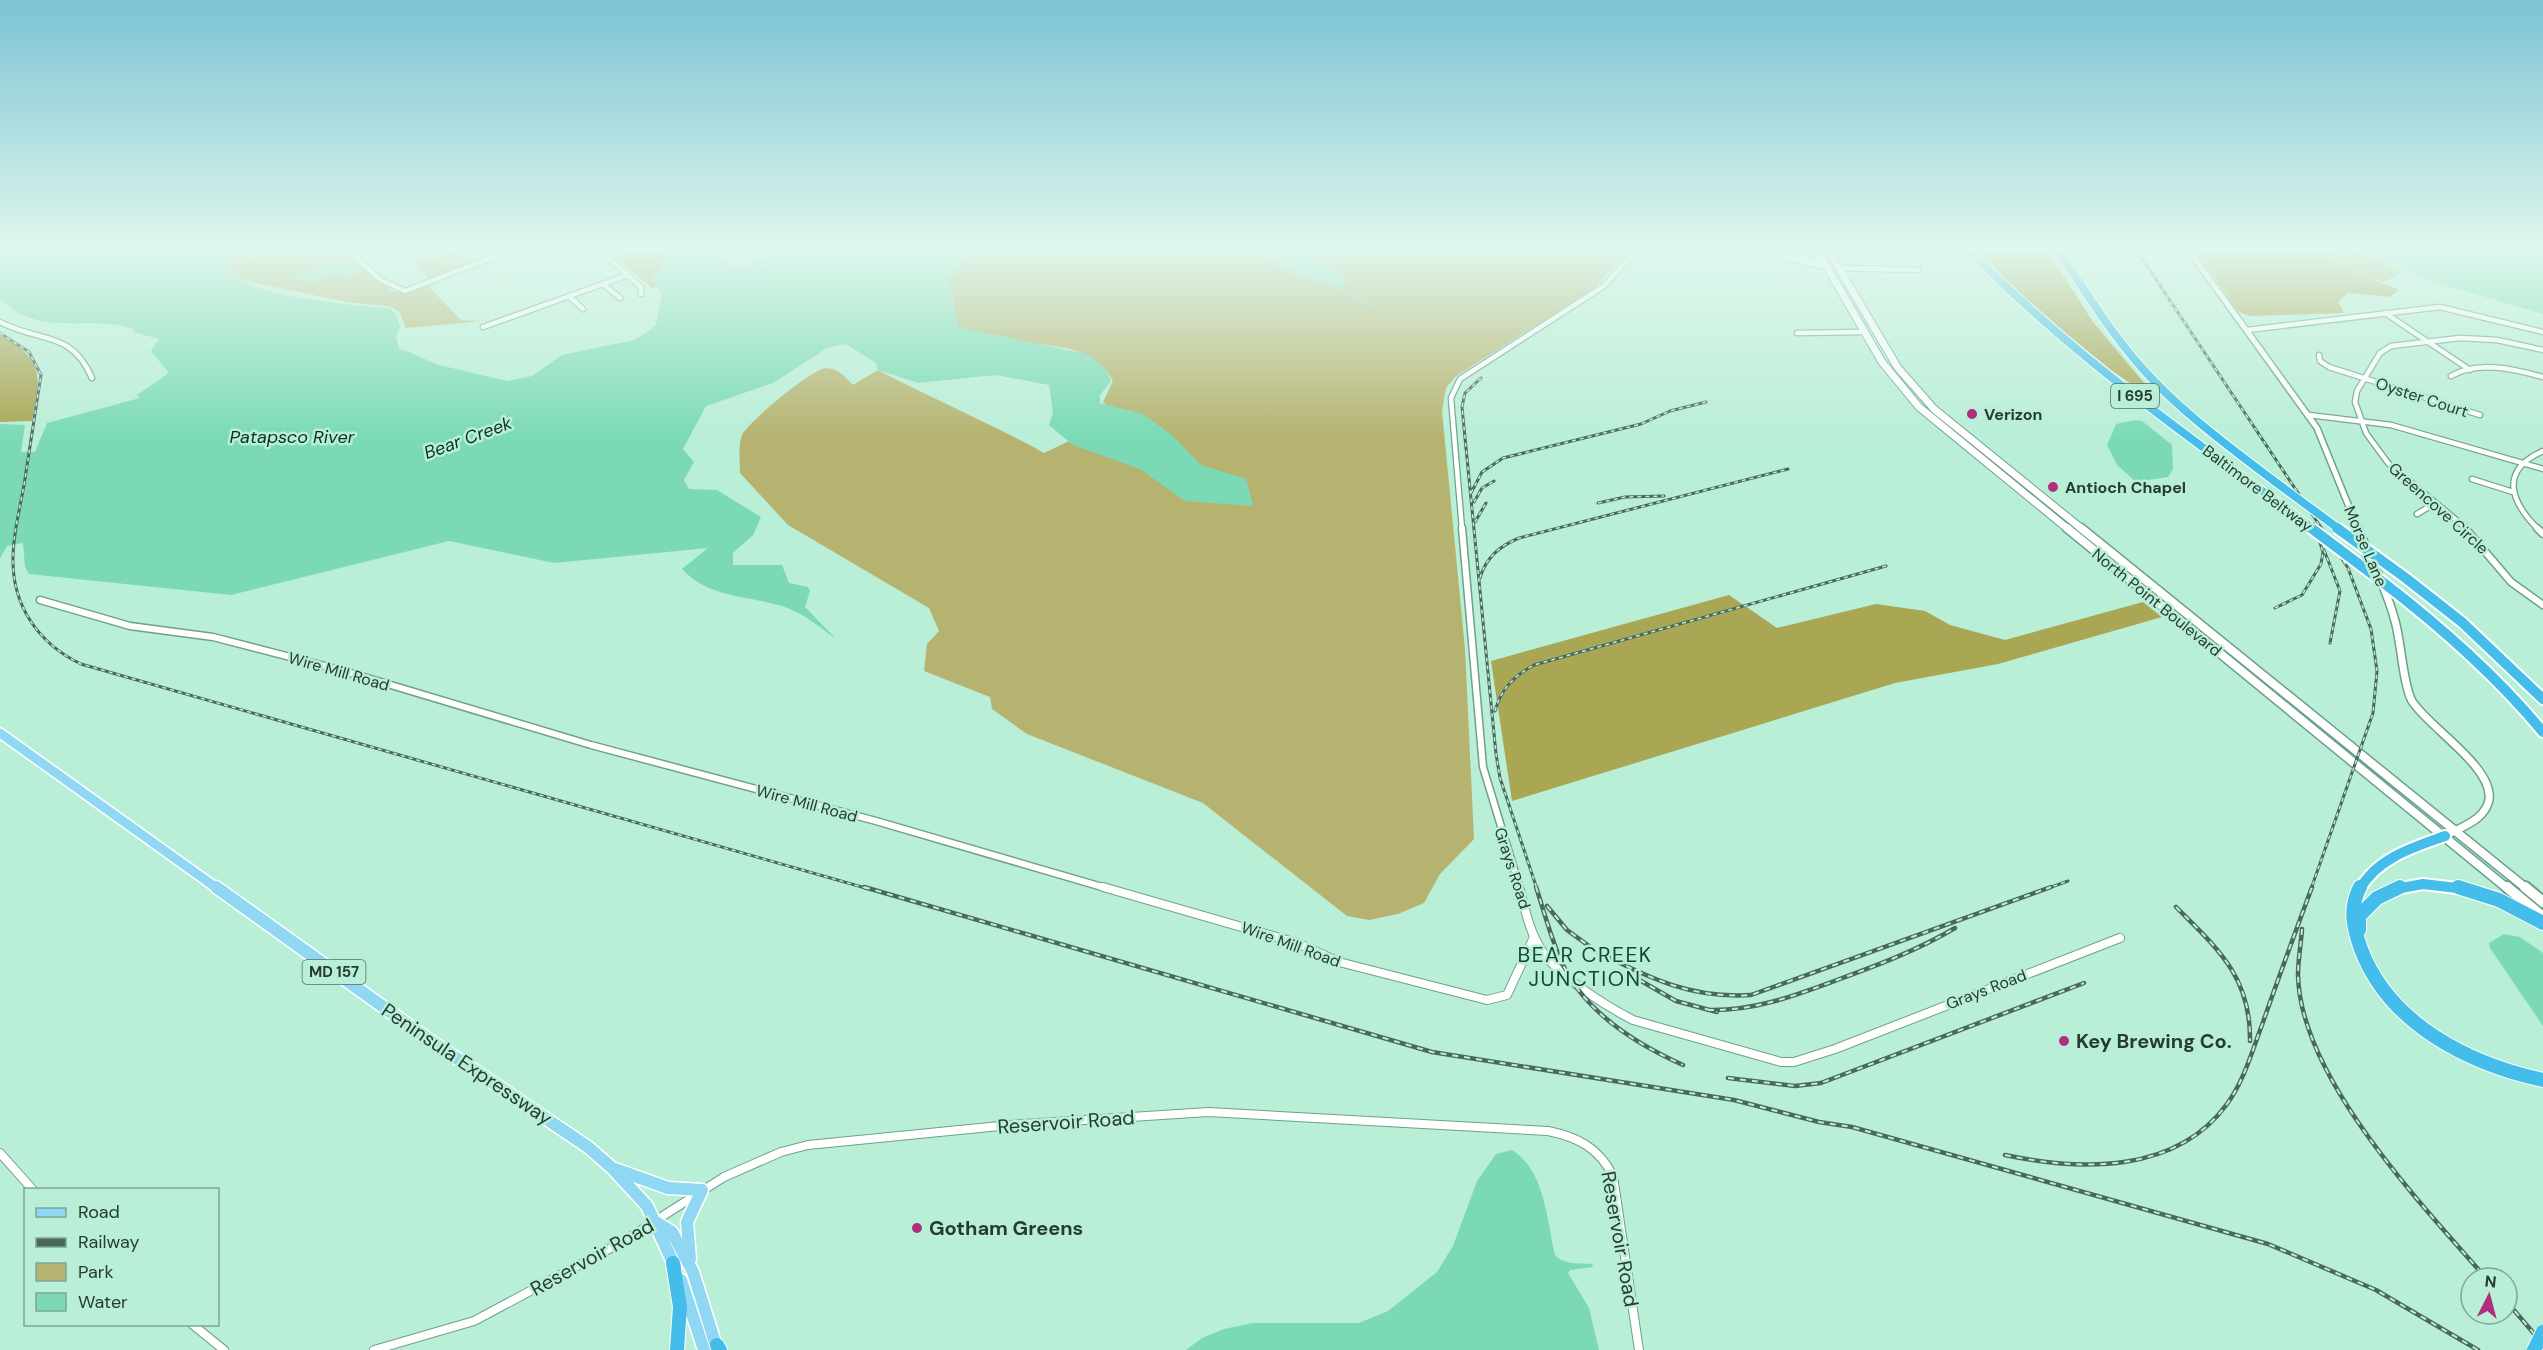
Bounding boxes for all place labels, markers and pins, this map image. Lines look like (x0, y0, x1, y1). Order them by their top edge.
place label: Verizon (1984, 404, 2042, 425)
marker: Verizon (1965, 407, 1979, 421)
place label: Antioch Chapel (2065, 477, 2186, 498)
marker: Antioch Chapel (2046, 480, 2060, 494)
place label: Key Brewing Co. (2076, 1028, 2232, 1054)
marker: Key Brewing Co. (2057, 1034, 2071, 1048)
place label: Gotham Greens (929, 1215, 1083, 1241)
marker: Gotham Greens (910, 1221, 924, 1235)

